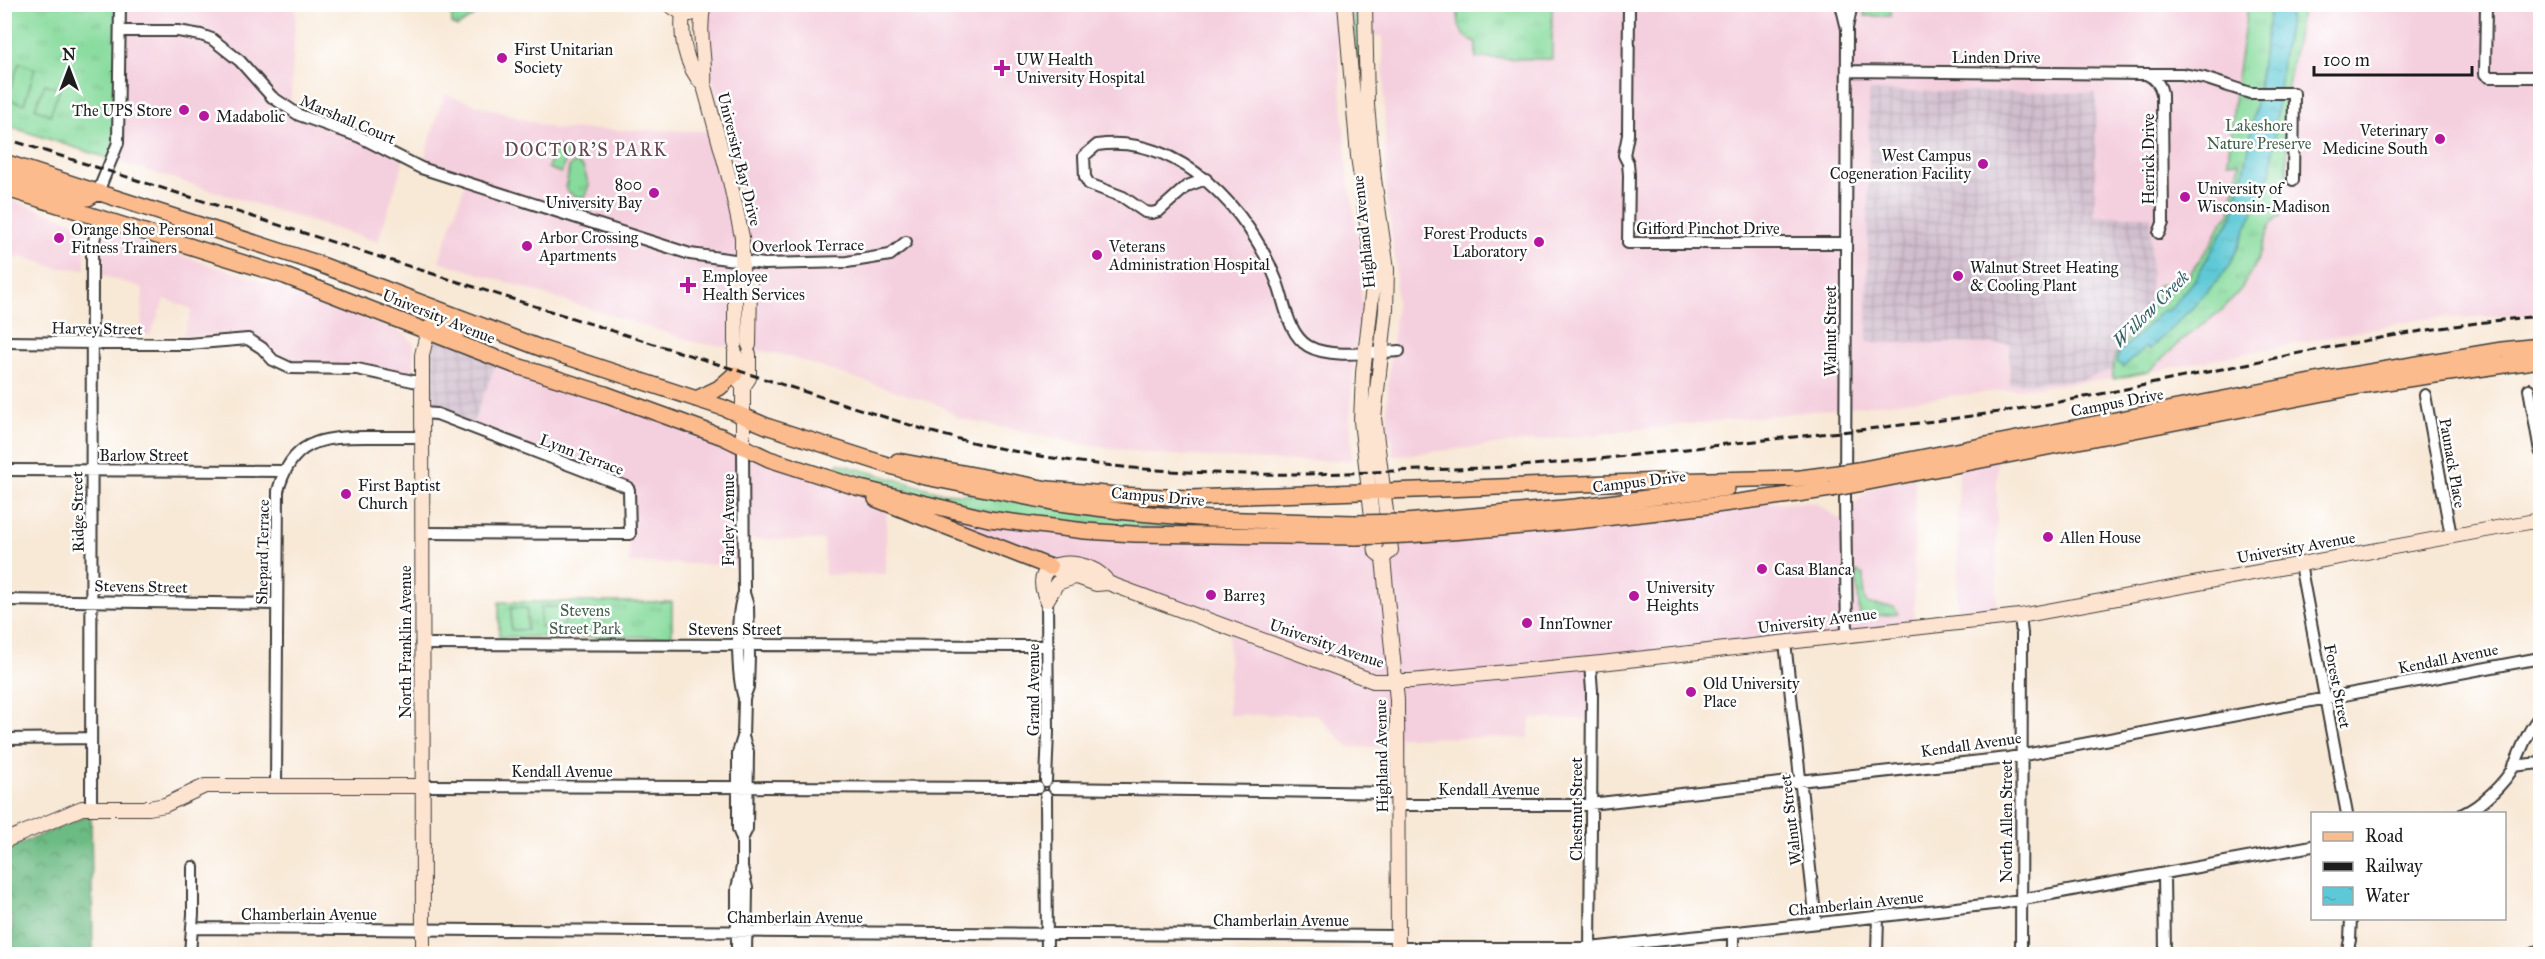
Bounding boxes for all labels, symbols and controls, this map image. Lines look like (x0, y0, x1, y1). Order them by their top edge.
north arrow (39, 39, 99, 99)
scale bar (2314, 39, 2472, 77)
place label: First Unitarian Society (514, 40, 614, 77)
text: N (62, 45, 76, 64)
street label: Linden Drive (1952, 48, 2041, 67)
text: 100 m (2323, 49, 2370, 71)
place label: UW Health University Hospital (1016, 50, 1145, 87)
marker: First Unitarian Society (495, 51, 509, 65)
marker: UW Health University Hospital (993, 59, 1011, 77)
street label: University Bay Drive (714, 90, 765, 228)
street label: Marshall Court (297, 91, 399, 148)
place label: The UPS Store (72, 101, 172, 120)
marker: The UPS Store (177, 103, 191, 117)
place label: Madabolic (216, 107, 286, 126)
marker: Madabolic (197, 109, 211, 123)
street label: Herrick Drive (2139, 113, 2158, 205)
park label: Lakeshore Nature Preserve (2207, 116, 2312, 153)
place label: Veterinary Medicine South (2322, 121, 2429, 158)
marker: Veterinary Medicine South (2433, 132, 2447, 146)
district label: DOCTOR'S PARK (504, 139, 668, 161)
place label: West Campus Cogeneration Facility (1830, 146, 1972, 184)
marker: West Campus Cogeneration Facility (1976, 157, 1990, 171)
street label: Highland Avenue (1348, 174, 1380, 290)
place label: 800 University Bay (545, 175, 642, 212)
place label: University of Wisconsin-Madison (2197, 179, 2330, 216)
marker: 800 University Bay (647, 186, 661, 200)
marker: University of Wisconsin-Madison (2178, 190, 2192, 204)
street label: Gifford Pinchot Drive (1636, 219, 1780, 238)
place label: Orange Shoe Personal Fitness Trainers (71, 220, 214, 257)
place label: Forest Products Laboratory (1423, 224, 1528, 261)
place label: Arbor Crossing Apartments (538, 228, 639, 265)
marker: Orange Shoe Personal Fitness Trainers (52, 231, 66, 245)
street label: Overlook Terrace (752, 235, 865, 256)
marker: Forest Products Laboratory (1532, 235, 1546, 249)
place label: Veterans Administration Hospital (1108, 237, 1271, 274)
marker: Arbor Crossing Apartments (520, 239, 534, 253)
marker: Veterans Administration Hospital (1090, 248, 1104, 262)
place label: Walnut Street Heating & Cooling Plant (1970, 258, 2119, 296)
water label: Willow Creek (2108, 266, 2194, 352)
place label: Employee Health Services (702, 267, 805, 304)
marker: Walnut Street Heating & Cooling Plant (1951, 269, 1965, 283)
marker: Employee Health Services (679, 276, 697, 294)
street label: University Avenue (380, 285, 498, 348)
street label: Walnut Street (1821, 285, 1840, 377)
street label: Harvey Street (51, 318, 143, 339)
street label: Campus Drive (2069, 384, 2165, 421)
street label: Paunack Place (2435, 417, 2470, 510)
street label: Lynn Terrace (537, 430, 627, 479)
street label: Barlow Street (99, 446, 189, 465)
street label: Campus Drive (1591, 466, 1687, 497)
street label: Ridge Street (67, 471, 89, 553)
street label: Farley Avenue (719, 473, 738, 566)
place label: First Baptist Church (358, 476, 441, 513)
street label: Campus Drive (1110, 483, 1206, 510)
marker: First Baptist Church (339, 487, 353, 501)
street label: Shepard Terrace (252, 499, 273, 605)
place label: Allen House (2059, 528, 2141, 547)
street label: University Avenue (2235, 528, 2357, 567)
marker: Allen House (2041, 530, 2055, 544)
place label: Casa Blanca (1774, 560, 1852, 579)
marker: Casa Blanca (1755, 562, 1769, 576)
street label: North Franklin Avenue (396, 565, 415, 719)
street label: Stevens Street (94, 576, 188, 597)
place label: University Heights (1646, 578, 1715, 616)
place label: Barre3 (1223, 586, 1265, 605)
marker: Barre3 (1204, 588, 1218, 602)
marker: University Heights (1627, 589, 1641, 603)
park label: Stevens Street Park (549, 601, 622, 638)
street label: University Avenue (1756, 604, 1878, 637)
place label: InnTowner (1539, 614, 1612, 633)
street label: University Avenue (1267, 615, 1387, 672)
marker: InnTowner (1520, 616, 1534, 630)
street label: Stevens Street (688, 620, 782, 639)
street label: Kendall Avenue (2396, 639, 2500, 677)
street label: Forest Street (2320, 642, 2355, 730)
street label: Grand Avenue (1024, 643, 1043, 736)
place label: Old University Place (1703, 674, 1800, 711)
marker: Old University Place (1684, 685, 1698, 699)
street label: Highland Avenue (1371, 699, 1393, 813)
street label: Kendall Avenue (1920, 728, 2023, 761)
street label: Chestnut Street (1567, 757, 1586, 861)
street label: North Allen Street (1997, 759, 2016, 883)
street label: Kendall Avenue (511, 762, 613, 781)
street label: Walnut Street (1775, 773, 1805, 866)
street label: Kendall Avenue (1438, 780, 1540, 799)
legend (2311, 812, 2506, 920)
text: Road (2365, 825, 2403, 847)
text: Railway (2365, 855, 2423, 877)
text: Water (2365, 885, 2410, 907)
street label: Chamberlain Avenue (1787, 887, 1925, 920)
street label: Chamberlain Avenue (241, 905, 377, 924)
street label: Chamberlain Avenue (727, 908, 863, 927)
street label: Chamberlain Avenue (1213, 911, 1349, 930)

